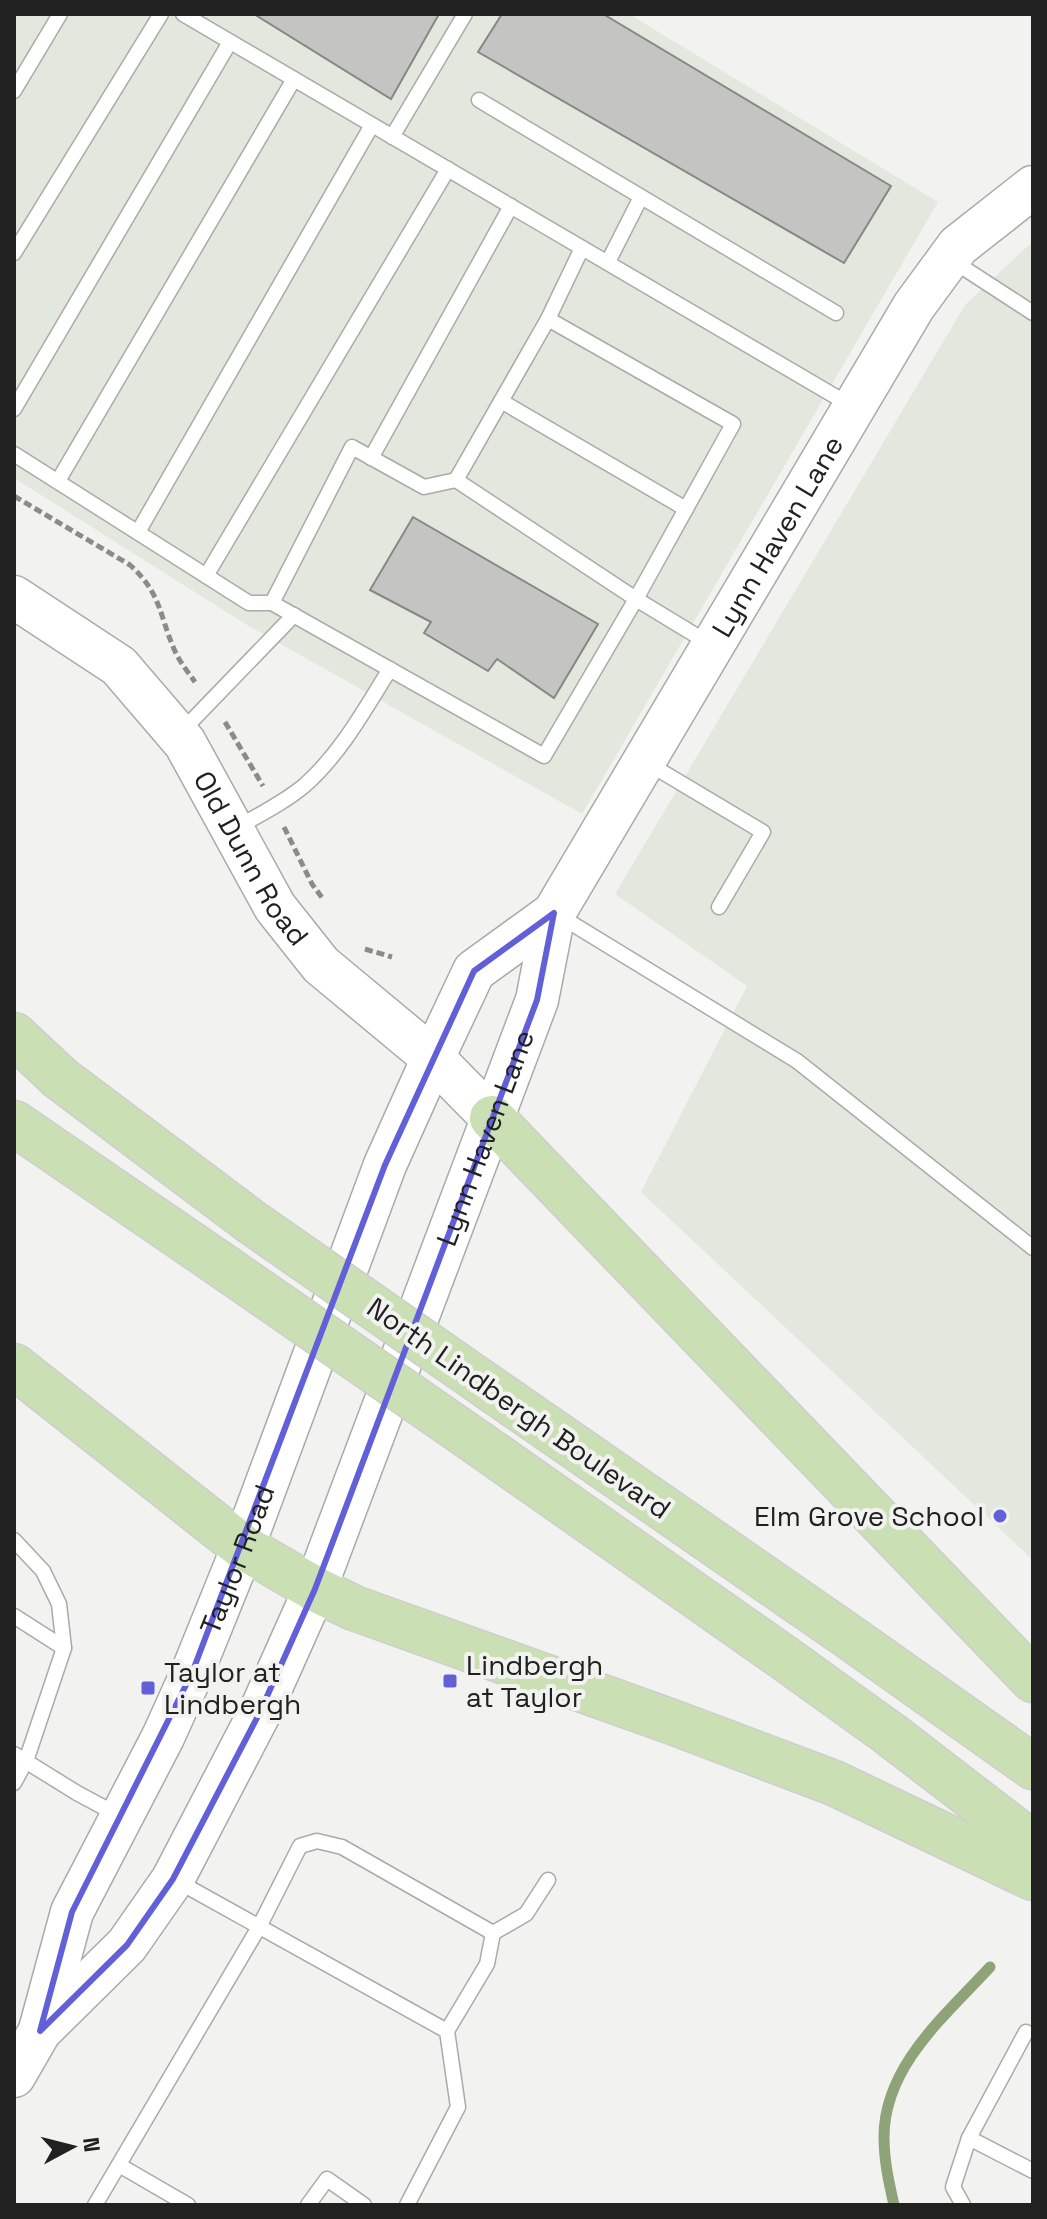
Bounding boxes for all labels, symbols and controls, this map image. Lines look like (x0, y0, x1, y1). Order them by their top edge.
street label: Lynn Haven Lane (704, 429, 851, 644)
street label: Old Dunn Road (186, 765, 317, 953)
street label: Lynn Haven Lane (428, 1025, 542, 1251)
street label: North Lindbergh Boulevard (360, 1289, 678, 1527)
street label: Taylor Road (192, 1480, 283, 1640)
place label: Elm Grove School (754, 1498, 984, 1534)
marker: Elm Grove School (991, 1507, 1009, 1525)
place label: Lindbergh at Taylor (466, 1647, 603, 1715)
place label: Taylor at Lindbergh (164, 1654, 301, 1722)
marker: Lindbergh at Taylor (441, 1672, 459, 1690)
marker: Taylor at Lindbergh (139, 1679, 157, 1697)
north arrow (32, 2107, 112, 2187)
text: N (77, 2136, 107, 2154)

